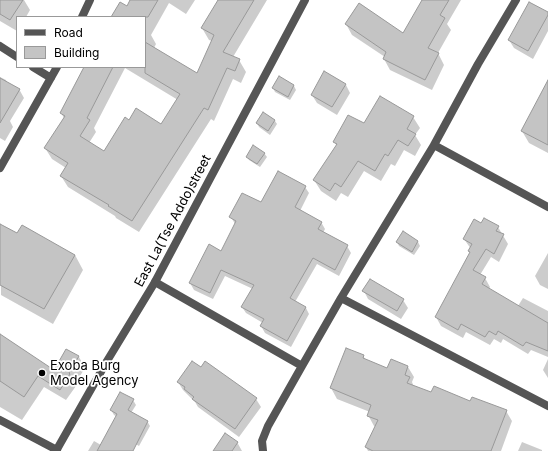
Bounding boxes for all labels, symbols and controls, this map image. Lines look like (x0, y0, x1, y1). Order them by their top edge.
legend (16, 16, 146, 68)
text: Road (54, 25, 83, 40)
text: Building (54, 45, 99, 60)
street label: East La(Tse Addo)street (132, 152, 214, 290)
place label: Exoba Burg Model Agency (50, 358, 139, 389)
marker: Exoba Burg Model Agency (37, 368, 47, 378)

